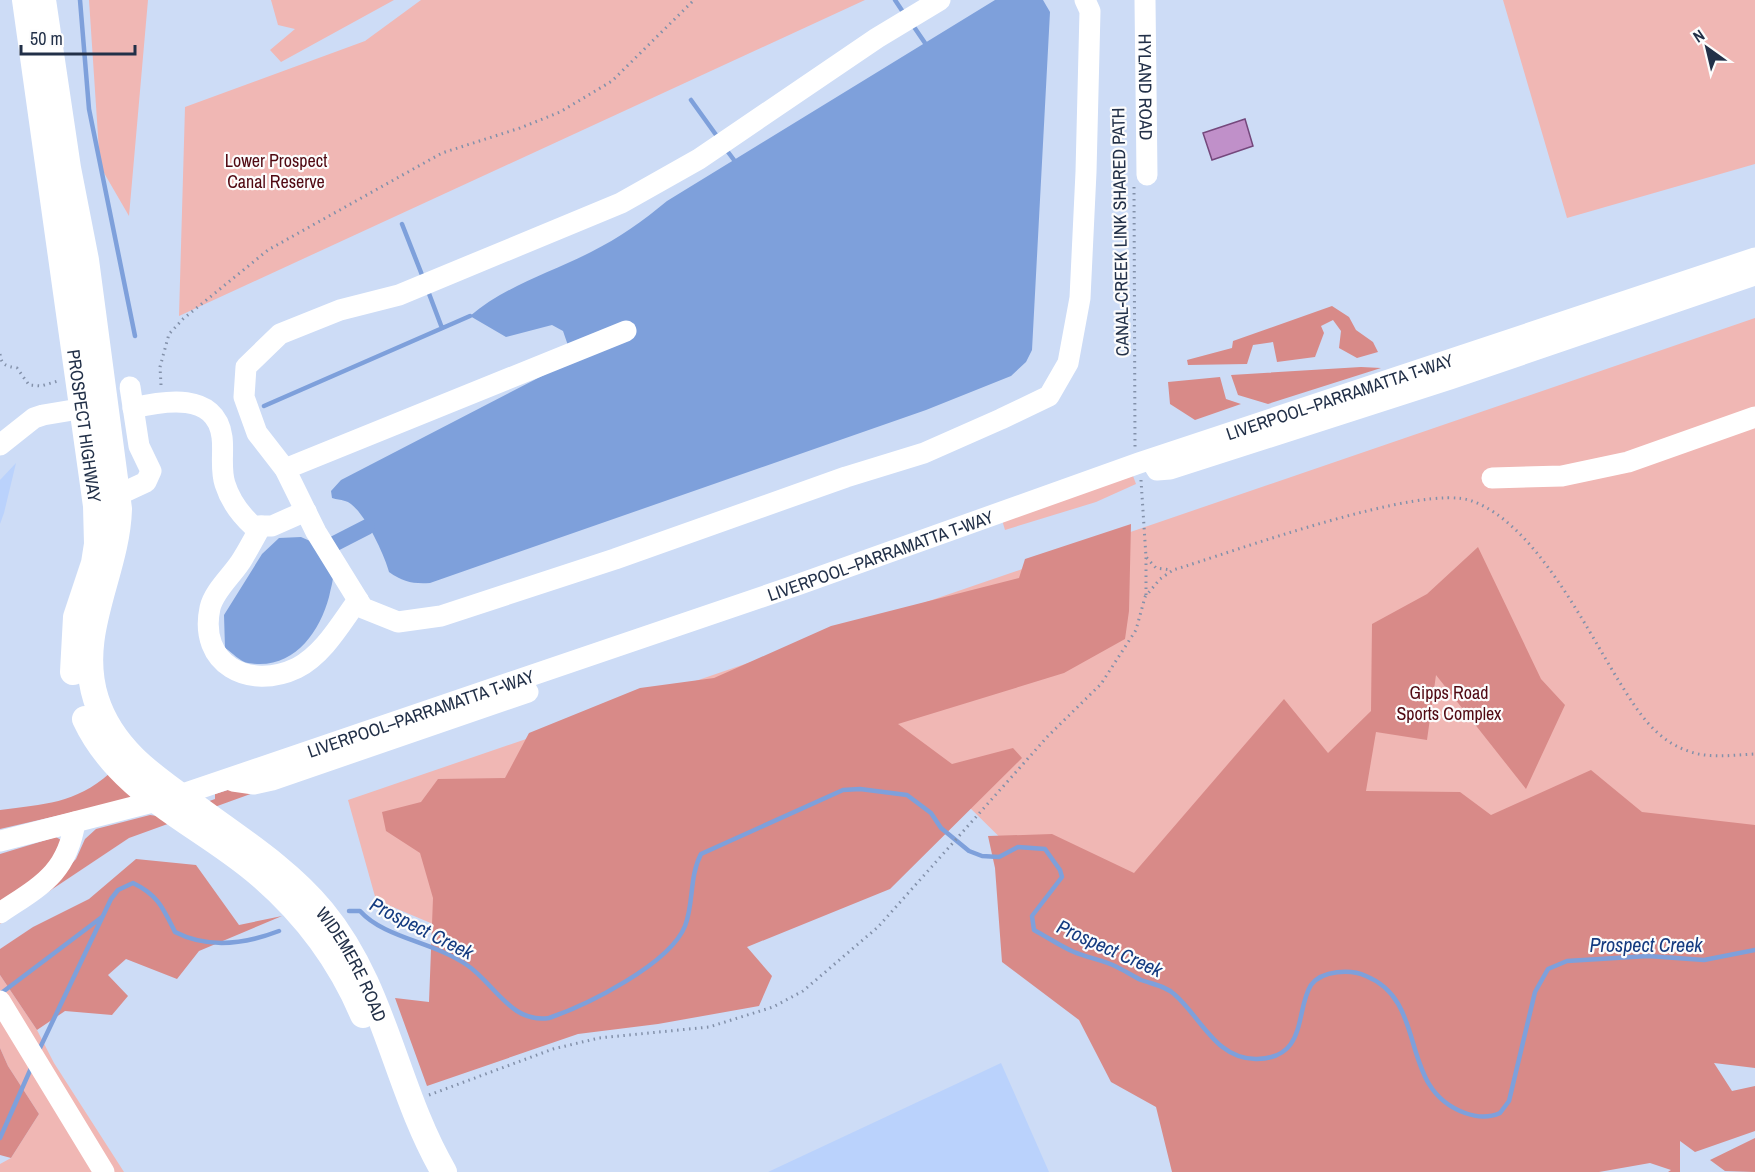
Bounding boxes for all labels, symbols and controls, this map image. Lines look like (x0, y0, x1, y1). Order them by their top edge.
scale bar (21, 18, 135, 56)
north arrow (1677, 18, 1737, 78)
text: N (1689, 24, 1709, 47)
text: 50 m (30, 26, 63, 51)
street label: HYLAND ROAD (1133, 34, 1159, 140)
street label: CANAL-CREEK LINK SHARED PATH (1105, 107, 1135, 357)
park label: Lower Prospect Canal Reserve (225, 148, 327, 194)
street label: LIVERPOOL–PARRAMATTA T-WAY (1223, 347, 1456, 446)
street label: PROSPECT HIGHWAY (62, 348, 108, 504)
street label: LIVERPOOL–PARRAMATTA T-WAY (764, 503, 997, 607)
street label: LIVERPOOL–PARRAMATTA T-WAY (304, 663, 537, 763)
park label: Gipps Road Sports Complex (1397, 680, 1502, 726)
water label: Prospect Creek (366, 890, 479, 966)
street label: WIDEMERE ROAD (311, 901, 393, 1025)
water label: Prospect Creek (1053, 913, 1168, 984)
water label: Prospect Creek (1589, 931, 1703, 958)

